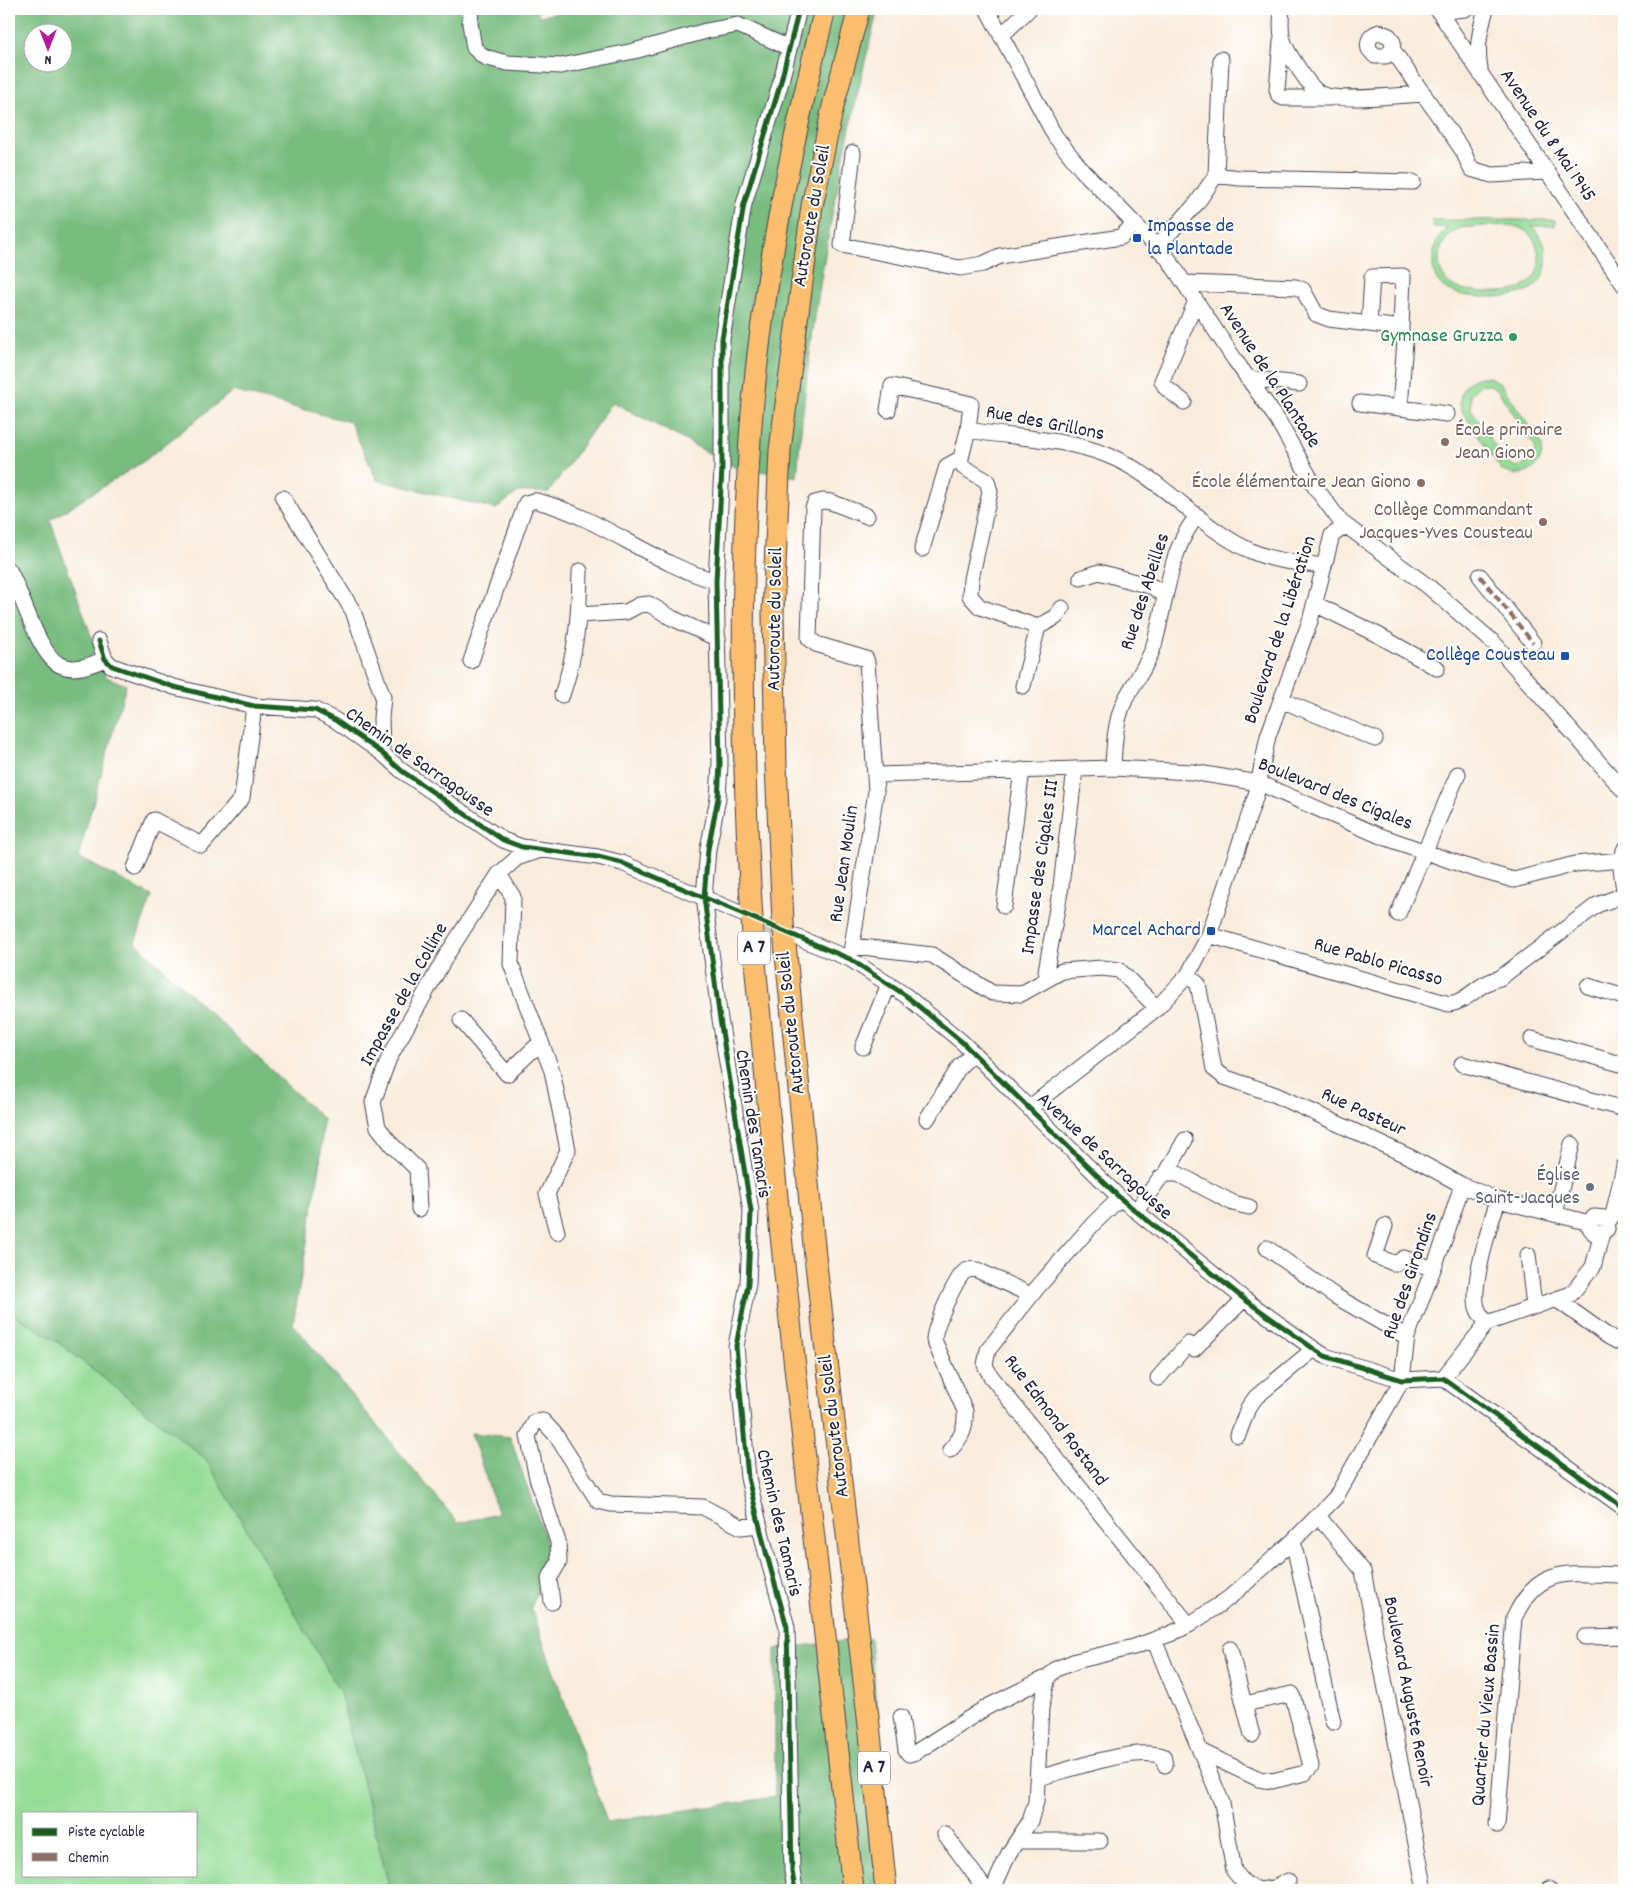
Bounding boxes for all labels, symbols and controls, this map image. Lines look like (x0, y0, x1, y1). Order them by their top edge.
north arrow (22, 22, 72, 72)
text: N (44, 49, 51, 69)
street label: Avenue du 8 Mai 1945 (1492, 64, 1602, 208)
street label: Autoroute du Soleil (787, 143, 839, 289)
place label: Impasse de la Plantade (1147, 213, 1234, 264)
marker: Impasse de la Plantade (1131, 232, 1143, 244)
street label: Avenue de la Plantade (1211, 298, 1327, 454)
place label: Gymnase Gruzza (1380, 323, 1504, 351)
marker: Gymnase Gruzza (1507, 331, 1519, 343)
street label: Rue des Grillons (983, 399, 1107, 449)
place label: École primaire Jean Giono (1455, 417, 1563, 468)
marker: École primaire Jean Giono (1439, 436, 1451, 448)
place label: École élémentaire Jean Giono (1192, 469, 1411, 497)
marker: École élémentaire Jean Giono (1415, 477, 1427, 489)
place label: Collège Commandant Jacques-Yves Cousteau (1359, 497, 1533, 548)
marker: Collège Commandant Jacques-Yves Cousteau (1537, 516, 1549, 528)
street label: Rue des Abeilles (1114, 530, 1178, 654)
street label: Boulevard de la Libération (1237, 532, 1325, 728)
street label: Autoroute du Soleil (761, 547, 791, 691)
place label: Collège Cousteau (1426, 642, 1555, 670)
marker: Collège Cousteau (1559, 650, 1571, 662)
street label: Chemin de Sarragousse (339, 701, 499, 825)
street label: Boulevard des Cigales (1253, 751, 1417, 839)
street label: Impasse des Cigales III (1015, 778, 1067, 956)
street label: Rue Jean Moulin (823, 804, 867, 924)
place label: Marcel Achard (1092, 917, 1201, 945)
street label: Impasse de la Colline (354, 918, 456, 1072)
marker: Marcel Achard (1205, 925, 1217, 937)
road number: A 7 (738, 931, 770, 964)
street label: Rue Pablo Picasso (1310, 931, 1446, 995)
street label: Autoroute du Soleil (771, 950, 813, 1096)
street label: Chemin des Tamaris (726, 1048, 778, 1200)
street label: Rue Pasteur (1316, 1081, 1411, 1145)
street label: Avenue de Sarragousse (1030, 1087, 1178, 1228)
place label: Église Saint-Jacques (1475, 1162, 1580, 1213)
marker: Église Saint-Jacques (1584, 1181, 1596, 1193)
street label: Rue des Girondins (1376, 1209, 1446, 1343)
street label: Rue Edmond Rostand (996, 1349, 1114, 1493)
street label: Autoroute du Soleil (812, 1353, 858, 1499)
street label: Chemin des Tamaris (747, 1447, 809, 1599)
street label: Boulevard Auguste Renoir (1375, 1594, 1439, 1790)
street label: Quartier du Vieux Bassin (1465, 1623, 1509, 1807)
road number: A 7 (858, 1752, 890, 1785)
legend (22, 1812, 198, 1876)
text: Piste cyclable (68, 1822, 145, 1844)
text: Chemin (68, 1848, 109, 1870)

